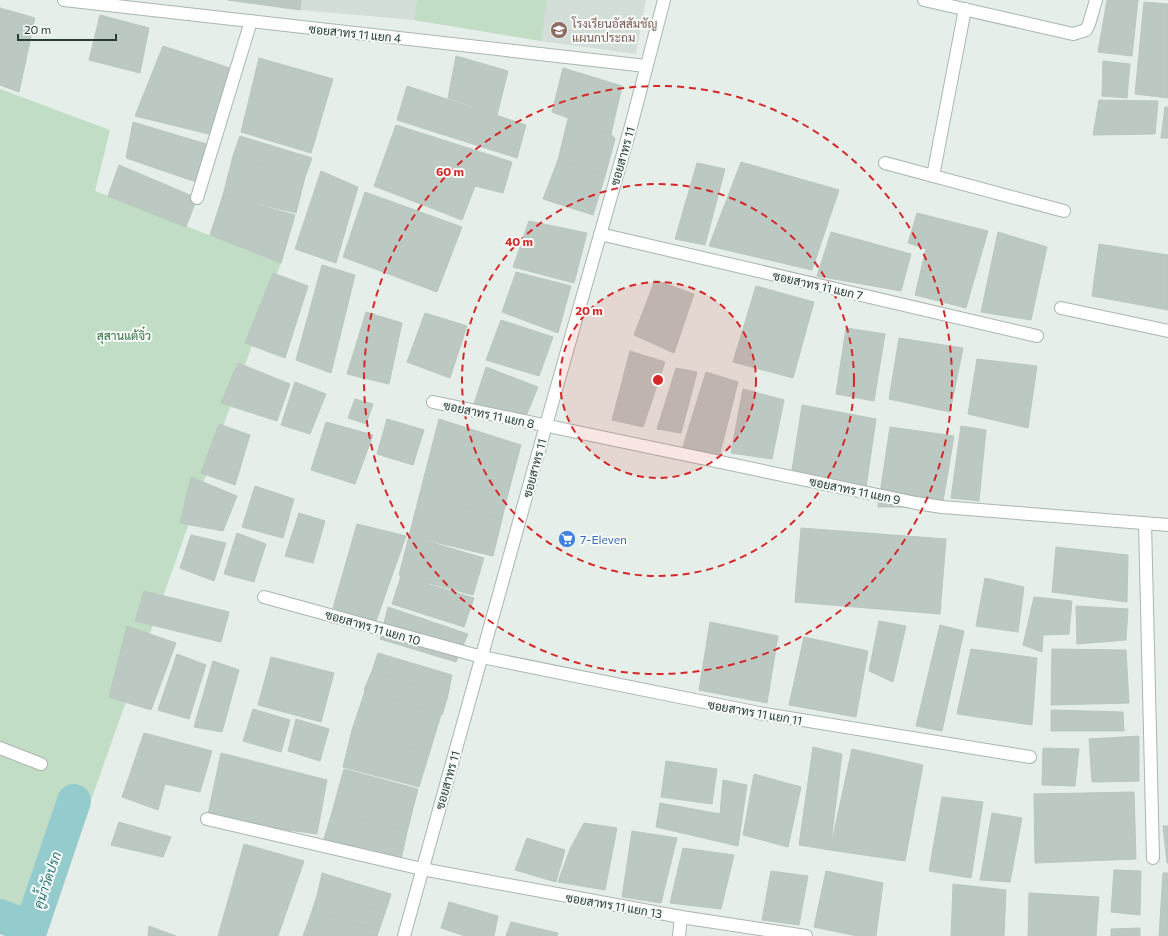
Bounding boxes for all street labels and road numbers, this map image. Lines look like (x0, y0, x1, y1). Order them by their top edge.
street label: ซอยสาทร 11 แยก 4 (308, 21, 402, 45)
street label: ซอยสาทร 11 (607, 125, 637, 187)
street label: ซอยสาทร 11 แยก 7 (772, 268, 864, 302)
street label: ซอยสาทร 11 แยก 8 (442, 397, 536, 431)
street label: ซอยสาทร 11 (519, 437, 549, 499)
street label: ซอยสาทร 11 แยก 9 (808, 473, 902, 507)
street label: ซอยสาทร 11 แยก 10 (324, 607, 422, 647)
street label: ซอยสาทร 11 แยก 11 (707, 697, 803, 727)
street label: ซอยสาทร 11 (432, 749, 462, 811)
street label: ซอยสาทร 11 แยก 13 (565, 890, 663, 920)

